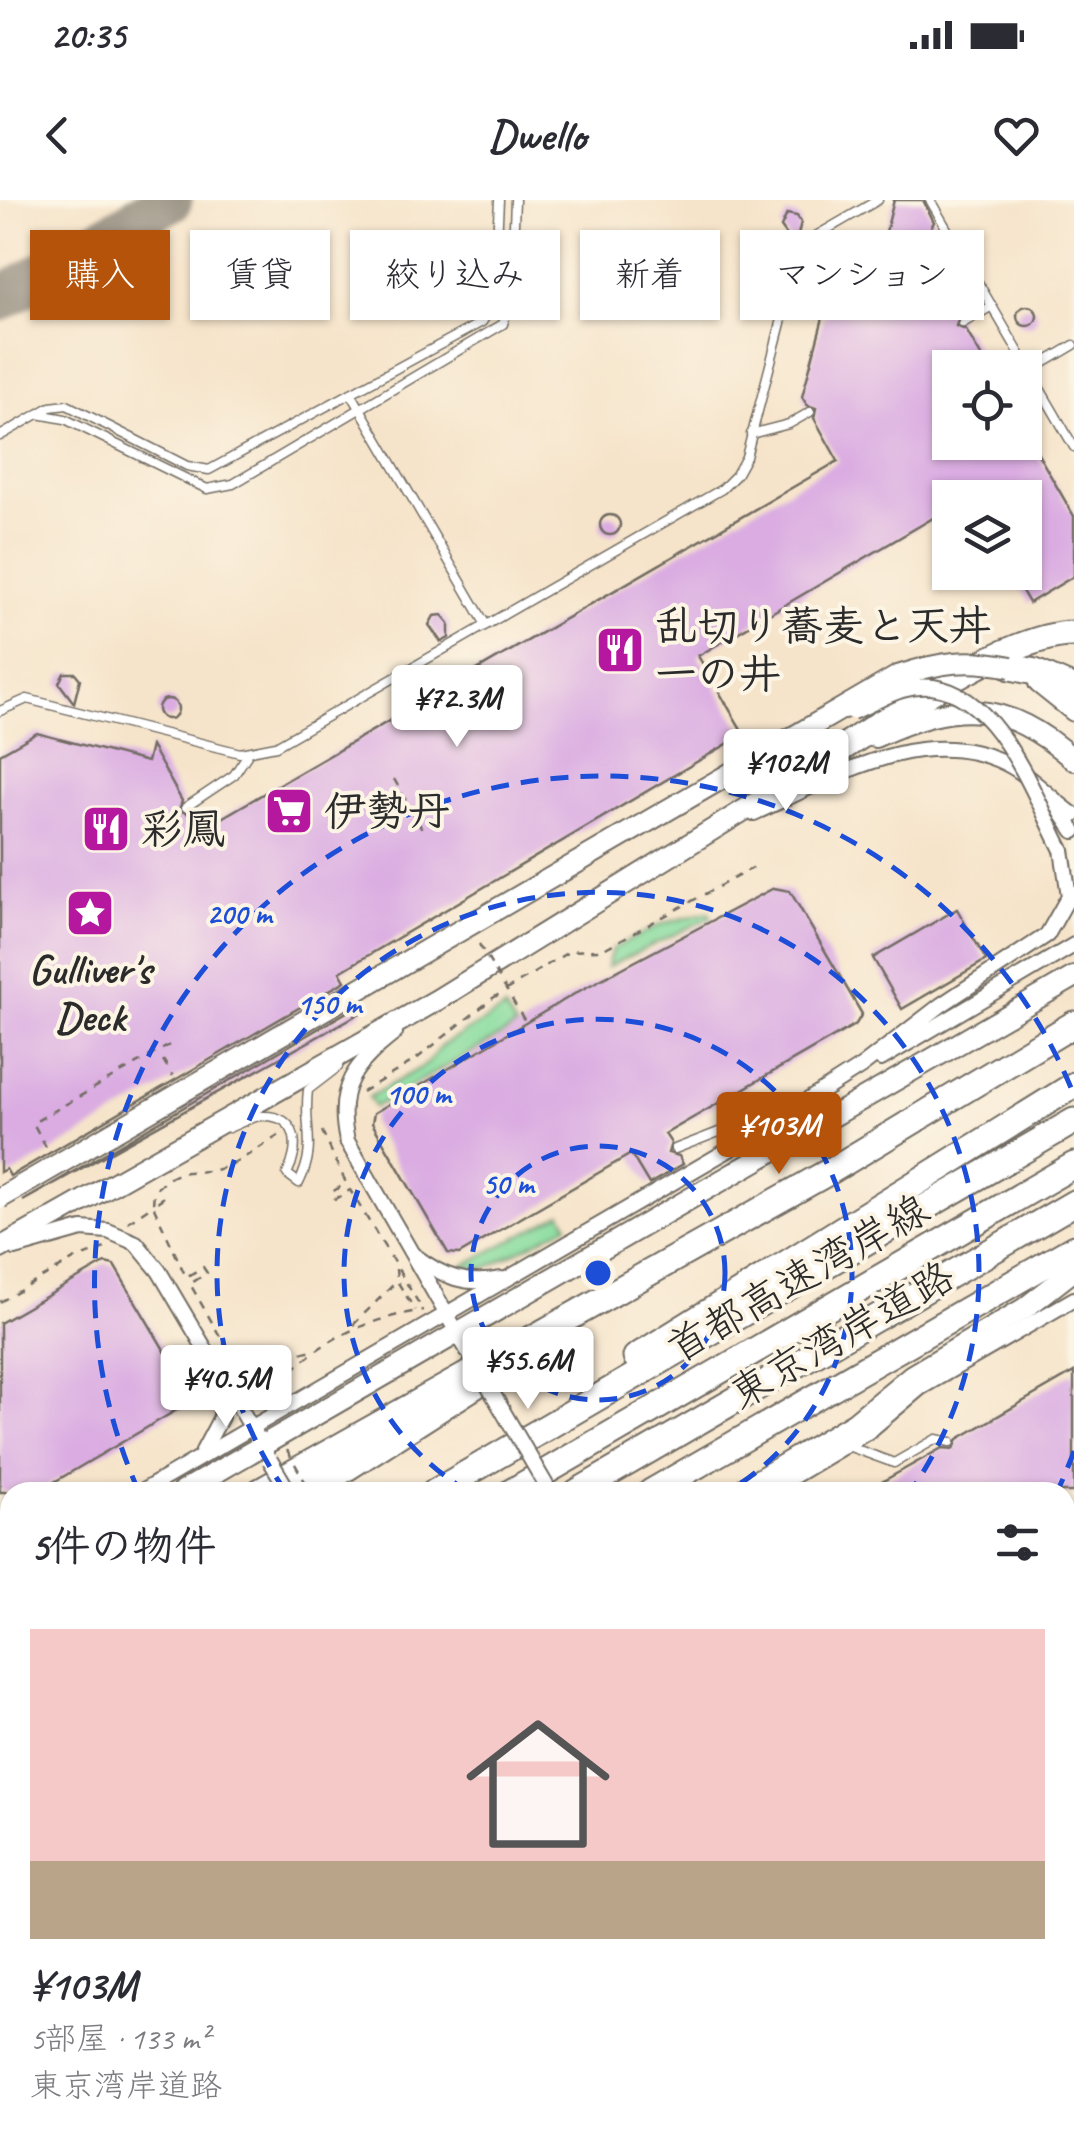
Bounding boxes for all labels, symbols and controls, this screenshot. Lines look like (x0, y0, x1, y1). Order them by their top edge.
text: 20:35 (50, 12, 125, 59)
text: Dwello (488, 107, 586, 164)
icon: back (30, 108, 85, 163)
icon: heart (989, 108, 1044, 163)
chip: 購入 (30, 230, 170, 320)
chip: 賃貸 (190, 230, 330, 320)
chip: 絞り込み (350, 230, 560, 320)
chip: 新着 (580, 230, 720, 320)
chip: マンション (740, 230, 984, 320)
map controls (932, 350, 1042, 590)
button: locate (932, 350, 1042, 460)
button: layers (932, 480, 1042, 590)
place label: 乱切り蕎麦と天丼 一の井 (655, 600, 991, 701)
restaurant icon: 乱切り蕎麦と天丼 一の井 (594, 624, 646, 676)
pin: ¥72.3M (376, 665, 538, 750)
text: ¥72.3M (413, 677, 501, 718)
pin: ¥102M (716, 729, 856, 814)
text: ¥102M (746, 741, 826, 782)
supermarket icon: 伊勢丹 (263, 785, 315, 837)
place label: 伊勢丹 (324, 785, 450, 838)
restaurant icon: 彩鳳 (80, 803, 132, 855)
place label: 彩鳳 (141, 803, 225, 856)
place icon: Gulliver's Deck (64, 887, 116, 939)
text: 200 m (207, 895, 274, 933)
place label: Gulliver's Deck (29, 943, 156, 1044)
text: 150 m (297, 985, 364, 1023)
text: 100 m (386, 1075, 453, 1113)
pin: ¥103M (709, 1092, 849, 1177)
text: ¥103M (739, 1104, 819, 1145)
text: 50 m (483, 1165, 536, 1203)
street label: 首都高速湾岸線 (657, 1183, 939, 1375)
street label: 東京湾岸道路 (720, 1249, 964, 1421)
centre of rings (580, 1255, 616, 1291)
pin: ¥55.6M (447, 1327, 609, 1412)
text: ¥55.6M (485, 1339, 571, 1380)
pin: ¥40.5M (145, 1345, 307, 1430)
text: ¥40.5M (183, 1357, 269, 1398)
icon: filters (990, 1515, 1045, 1570)
text: 5件の物件 (30, 1520, 216, 1573)
icon: home (448, 1694, 628, 1874)
text: ¥103M (30, 1959, 136, 2012)
text: 5部屋 · 133 m² (30, 2018, 209, 2059)
text: 東京湾岸道路 (30, 2065, 222, 2106)

